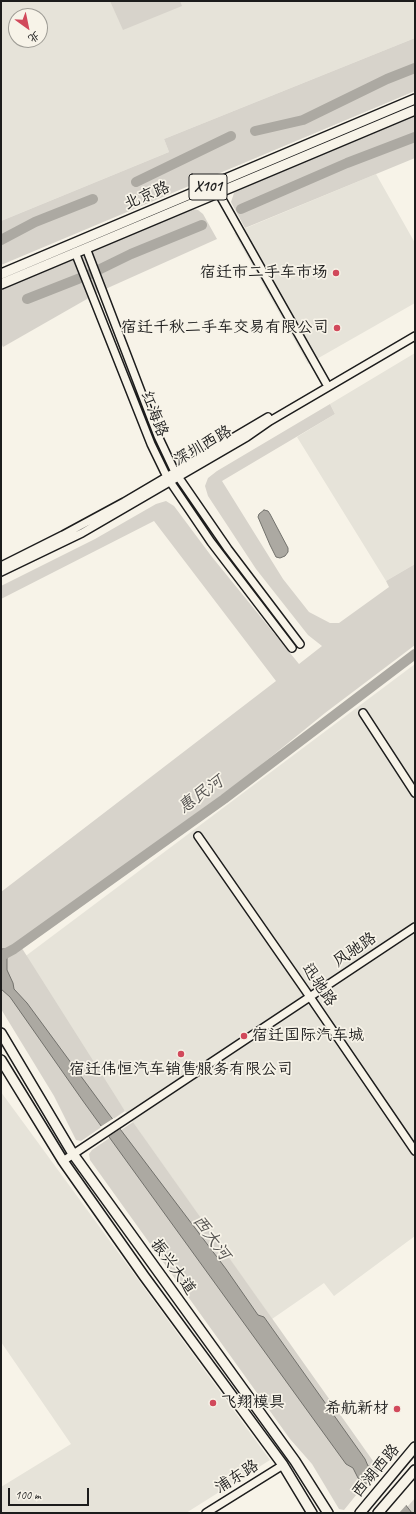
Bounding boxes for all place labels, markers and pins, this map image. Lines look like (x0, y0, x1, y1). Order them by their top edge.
place label: 宿迁市二手车市场 (200, 263, 328, 283)
marker: 宿迁市二手车市场 (331, 268, 341, 278)
place label: 宿迁千秋二手车交易有限公司 (121, 318, 329, 338)
marker: 宿迁千秋二手车交易有限公司 (332, 323, 342, 333)
place label: 宿迁国际汽车城 (252, 1026, 364, 1046)
marker: 宿迁国际汽车城 (239, 1031, 249, 1041)
marker: 宿迁伟恒汽车销售服务有限公司 (176, 1049, 186, 1059)
place label: 宿迁伟恒汽车销售服务有限公司 (69, 1060, 293, 1080)
place label: 飞翔模具 (221, 1393, 285, 1413)
marker: 飞翔模具 (208, 1398, 218, 1408)
place label: 希航新材 (325, 1399, 389, 1419)
marker: 希航新材 (392, 1404, 402, 1414)

